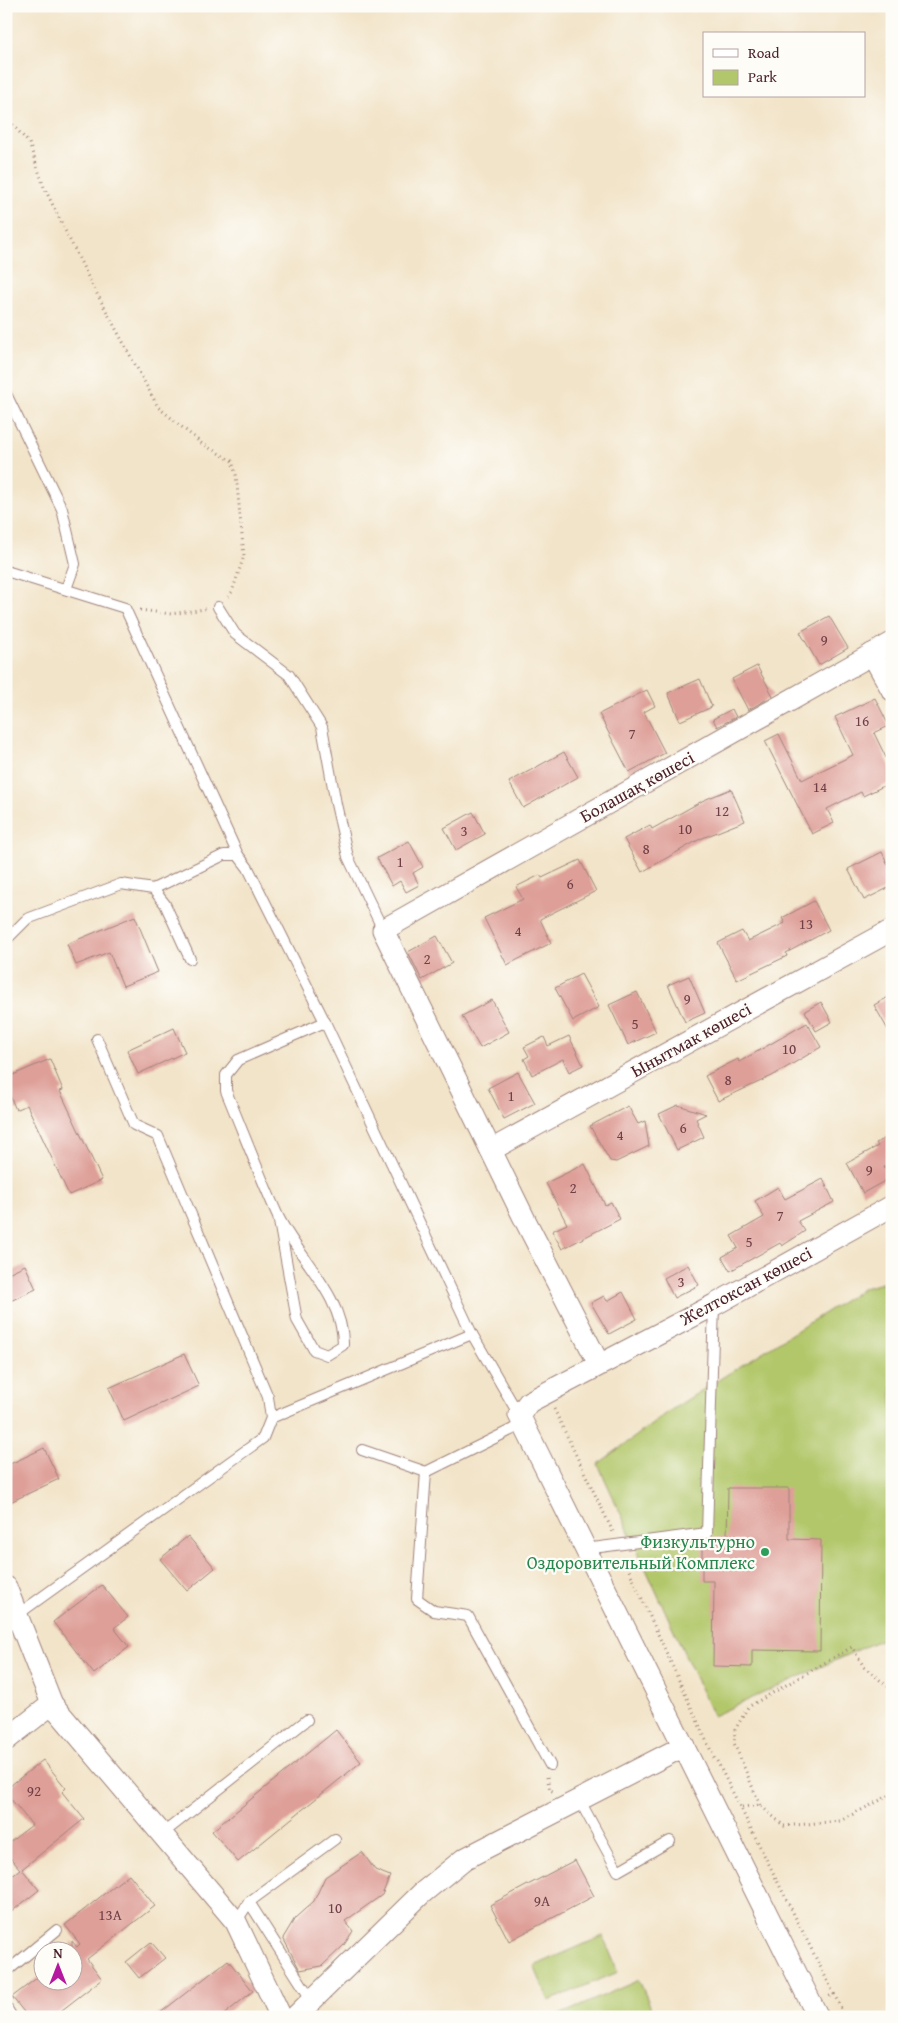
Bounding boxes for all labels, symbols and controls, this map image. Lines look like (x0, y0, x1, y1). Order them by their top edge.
legend (703, 32, 866, 98)
text: Road (748, 42, 779, 63)
text: Park (748, 66, 777, 87)
house number: 9 (820, 629, 828, 650)
house number: 16 (855, 710, 869, 731)
house number: 7 (628, 723, 636, 744)
street label: Болашақ көшесі (575, 744, 699, 829)
house number: 14 (813, 776, 827, 797)
house number: 12 (715, 800, 729, 821)
house number: 10 (678, 818, 692, 839)
house number: 3 (460, 820, 468, 841)
house number: 8 (642, 838, 650, 859)
house number: 1 (396, 851, 404, 872)
house number: 6 (566, 873, 574, 894)
house number: 13 (799, 913, 813, 934)
house number: 4 (514, 920, 522, 941)
house number: 2 (423, 948, 431, 969)
house number: 9 (683, 988, 691, 1009)
street label: Ынытмак көшесі (626, 995, 756, 1084)
house number: 5 (631, 1013, 639, 1034)
house number: 10 (782, 1038, 796, 1059)
house number: 8 (724, 1069, 732, 1090)
house number: 1 (507, 1085, 515, 1106)
house number: 6 (679, 1117, 687, 1138)
house number: 4 (616, 1124, 624, 1145)
house number: 9 (865, 1159, 873, 1180)
house number: 2 (569, 1177, 577, 1198)
house number: 7 (776, 1205, 784, 1226)
house number: 5 (745, 1231, 753, 1252)
street label: Желтоксан көшесі (674, 1239, 817, 1332)
house number: 3 (677, 1271, 685, 1292)
place label: Физкультурно Оздоровительный Комплекс (527, 1528, 755, 1576)
marker: Физкультурно Оздоровительный Комплекс (759, 1546, 771, 1558)
house number: 92 (27, 1780, 41, 1801)
house number: 9А (534, 1890, 550, 1911)
house number: 10 (328, 1897, 342, 1918)
house number: 13А (98, 1904, 122, 1925)
north arrow (32, 1940, 82, 1990)
text: N (53, 1943, 63, 1963)

